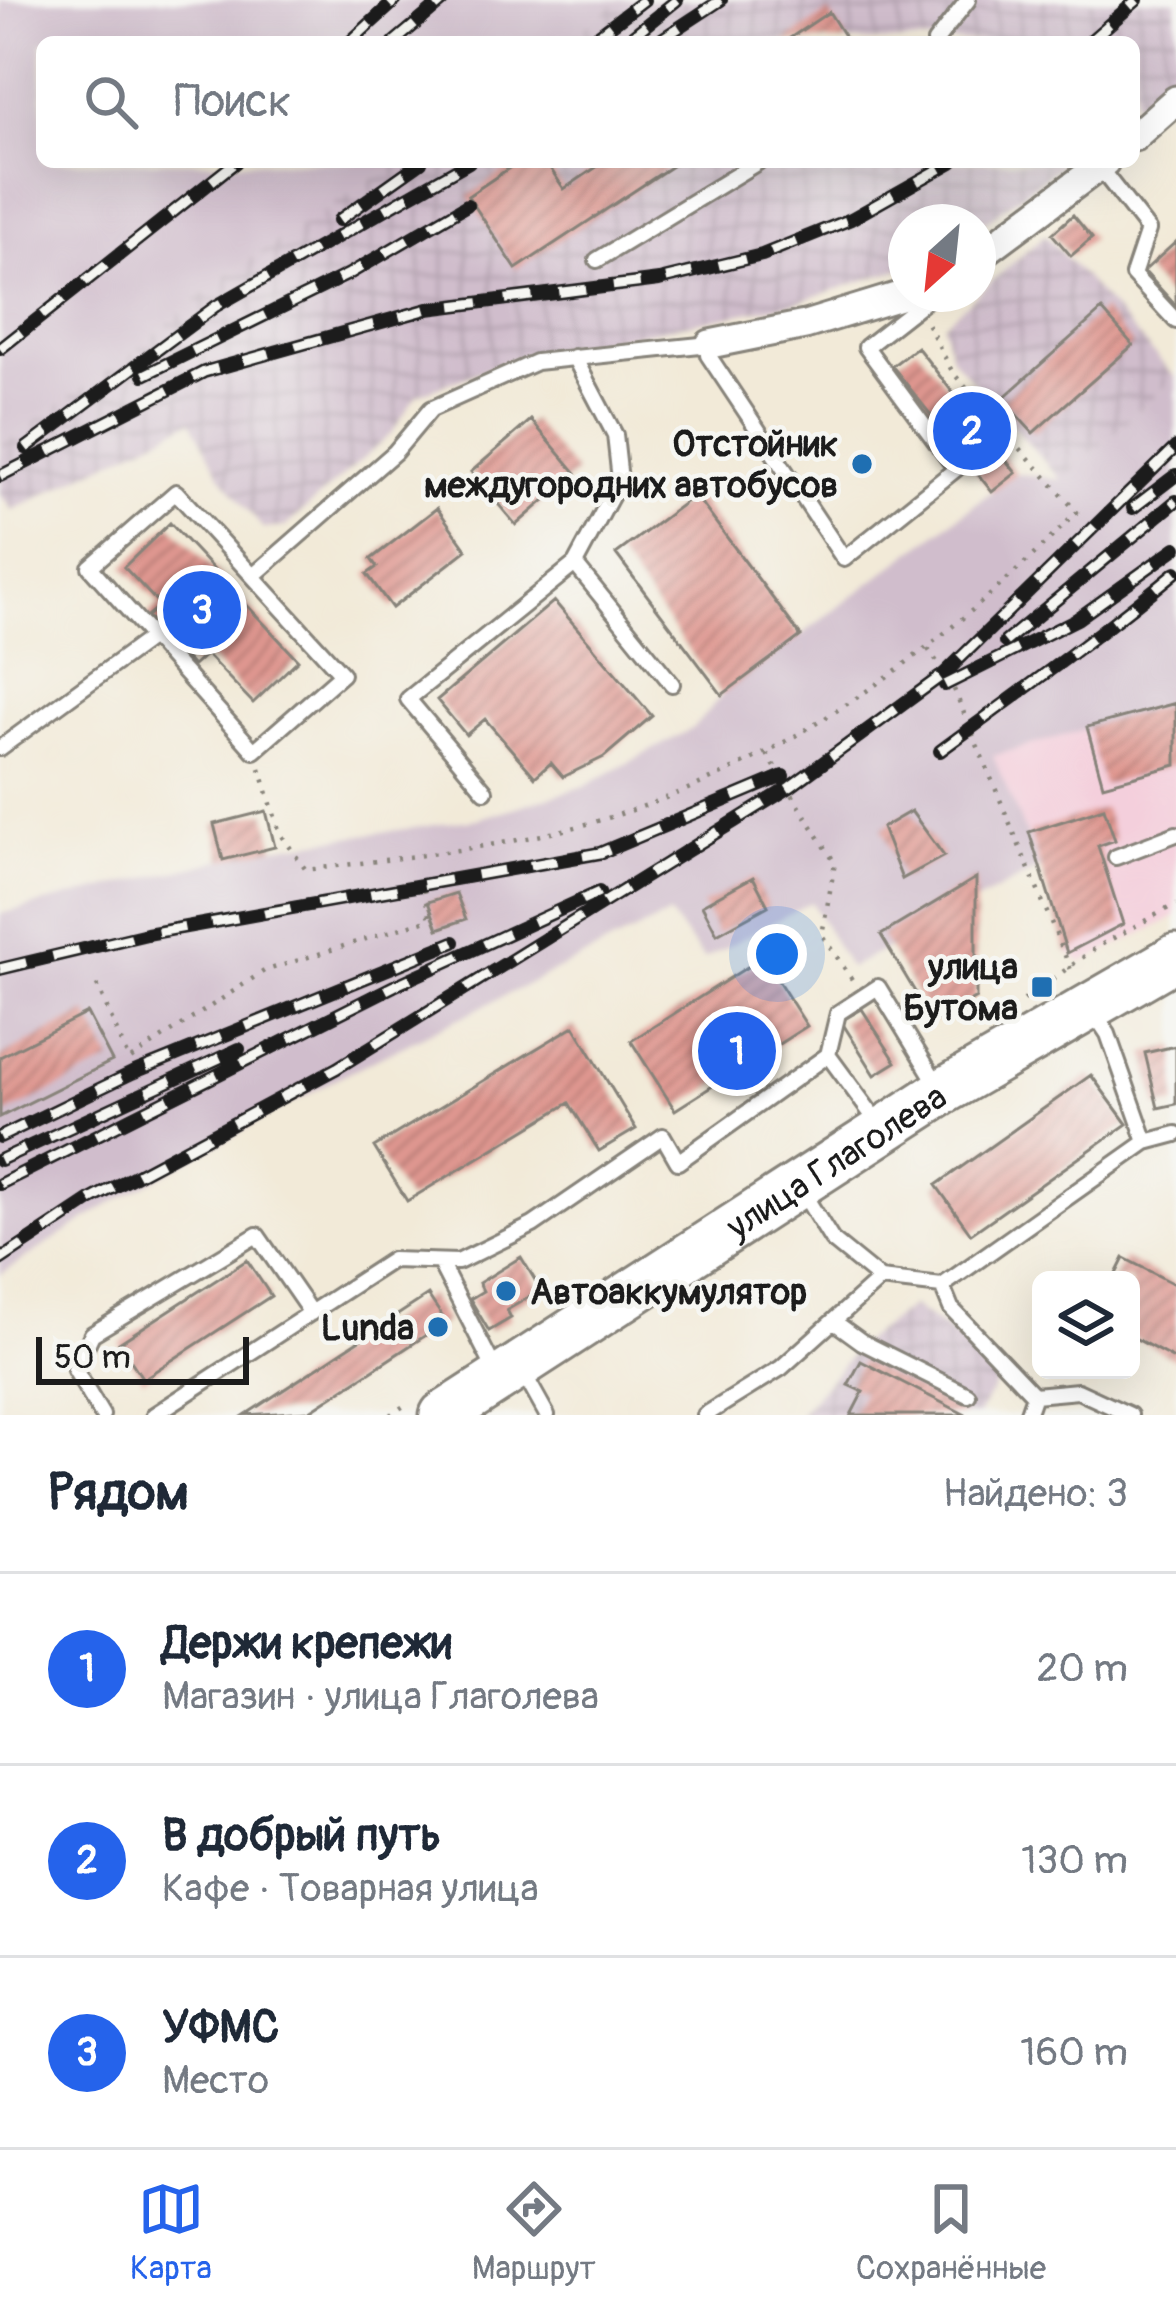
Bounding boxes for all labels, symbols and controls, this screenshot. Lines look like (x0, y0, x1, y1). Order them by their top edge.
search box (36, 36, 1140, 168)
icon: search (78, 69, 144, 135)
text: Поиск (174, 74, 291, 130)
north arrow (888, 204, 996, 312)
pin: 2 (933, 386, 1011, 476)
place label: Отстойник междугородних автобусов (424, 422, 838, 508)
marker: Отстойник междугородних автобусов (849, 451, 875, 477)
pin: 3 (163, 565, 241, 655)
your location (747, 924, 807, 984)
place label: улица Бутома (903, 945, 1018, 1031)
marker: улица Бутома (1029, 974, 1055, 1000)
pin: 1 (698, 1006, 776, 1096)
street label: улица Глаголева (717, 1074, 955, 1250)
place label: Автоаккумулятор (530, 1270, 807, 1315)
map controls (1032, 1271, 1140, 1379)
button: layers (1032, 1271, 1140, 1379)
marker: Автоаккумулятор (493, 1278, 519, 1304)
place label: Lunda (321, 1306, 414, 1351)
marker: Lunda (425, 1314, 451, 1340)
scale bar (36, 1331, 249, 1384)
text: 50 m (54, 1337, 131, 1378)
text: Рядом (48, 1461, 189, 1525)
text: Найдено: 3 (943, 1469, 1128, 1518)
text: Держи крепежи (162, 1616, 452, 1672)
text: 1 (79, 1644, 95, 1693)
text: 20 m (1036, 1644, 1128, 1693)
text: Магазин · улица Глаголева (162, 1672, 599, 1721)
text: В добрый путь (162, 1808, 441, 1864)
text: 2 (76, 1836, 98, 1885)
text: 130 m (1021, 1836, 1128, 1885)
text: Кафе · Товарная улица (162, 1864, 539, 1913)
text: УФМС (162, 2000, 279, 2056)
text: 3 (76, 2028, 98, 2077)
text: 160 m (1020, 2028, 1128, 2077)
text: Место (162, 2056, 269, 2105)
tab: Карта (130, 2176, 212, 2289)
tab: Маршрут (472, 2176, 596, 2289)
tab: Сохранённые (856, 2176, 1046, 2289)

